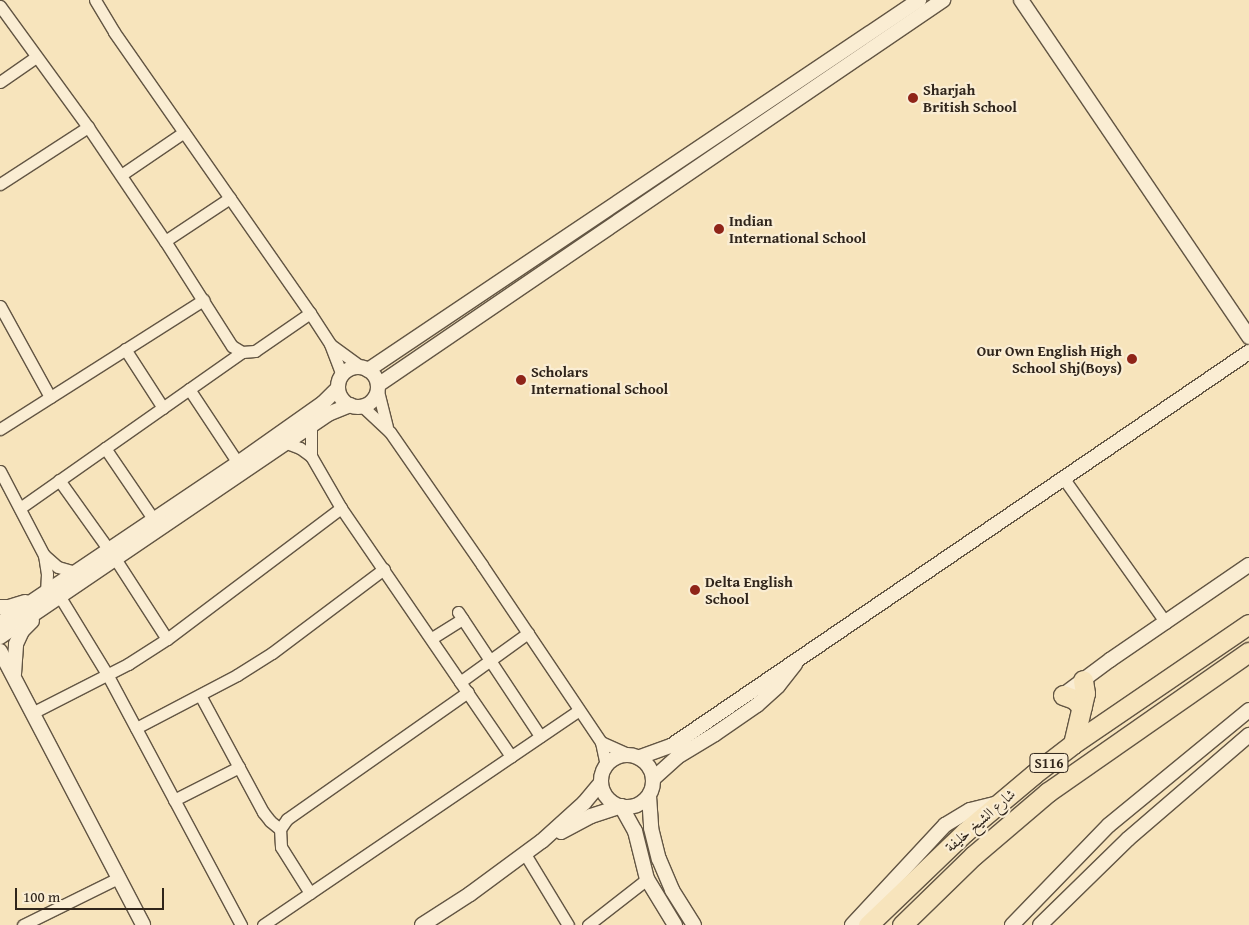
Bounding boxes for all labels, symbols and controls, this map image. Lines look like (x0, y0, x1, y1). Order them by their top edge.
place label: Sharjah British School (923, 80, 1017, 115)
marker: Sharjah British School (907, 92, 919, 104)
place label: Indian International School (729, 211, 866, 246)
marker: Indian International School (713, 223, 725, 235)
place label: Our Own English High School Shj(Boys) (977, 341, 1122, 376)
marker: Our Own English High School Shj(Boys) (1126, 353, 1138, 365)
place label: Scholars International School (531, 362, 668, 397)
marker: Scholars International School (515, 374, 527, 386)
place label: Delta English School (705, 572, 793, 607)
marker: Delta English School (689, 584, 701, 596)
road number: S116 (1029, 751, 1069, 774)
street label: شارع الشيخ خليفة (941, 785, 1019, 855)
scale bar (18, 878, 166, 910)
text: 100 m (23, 886, 60, 907)

